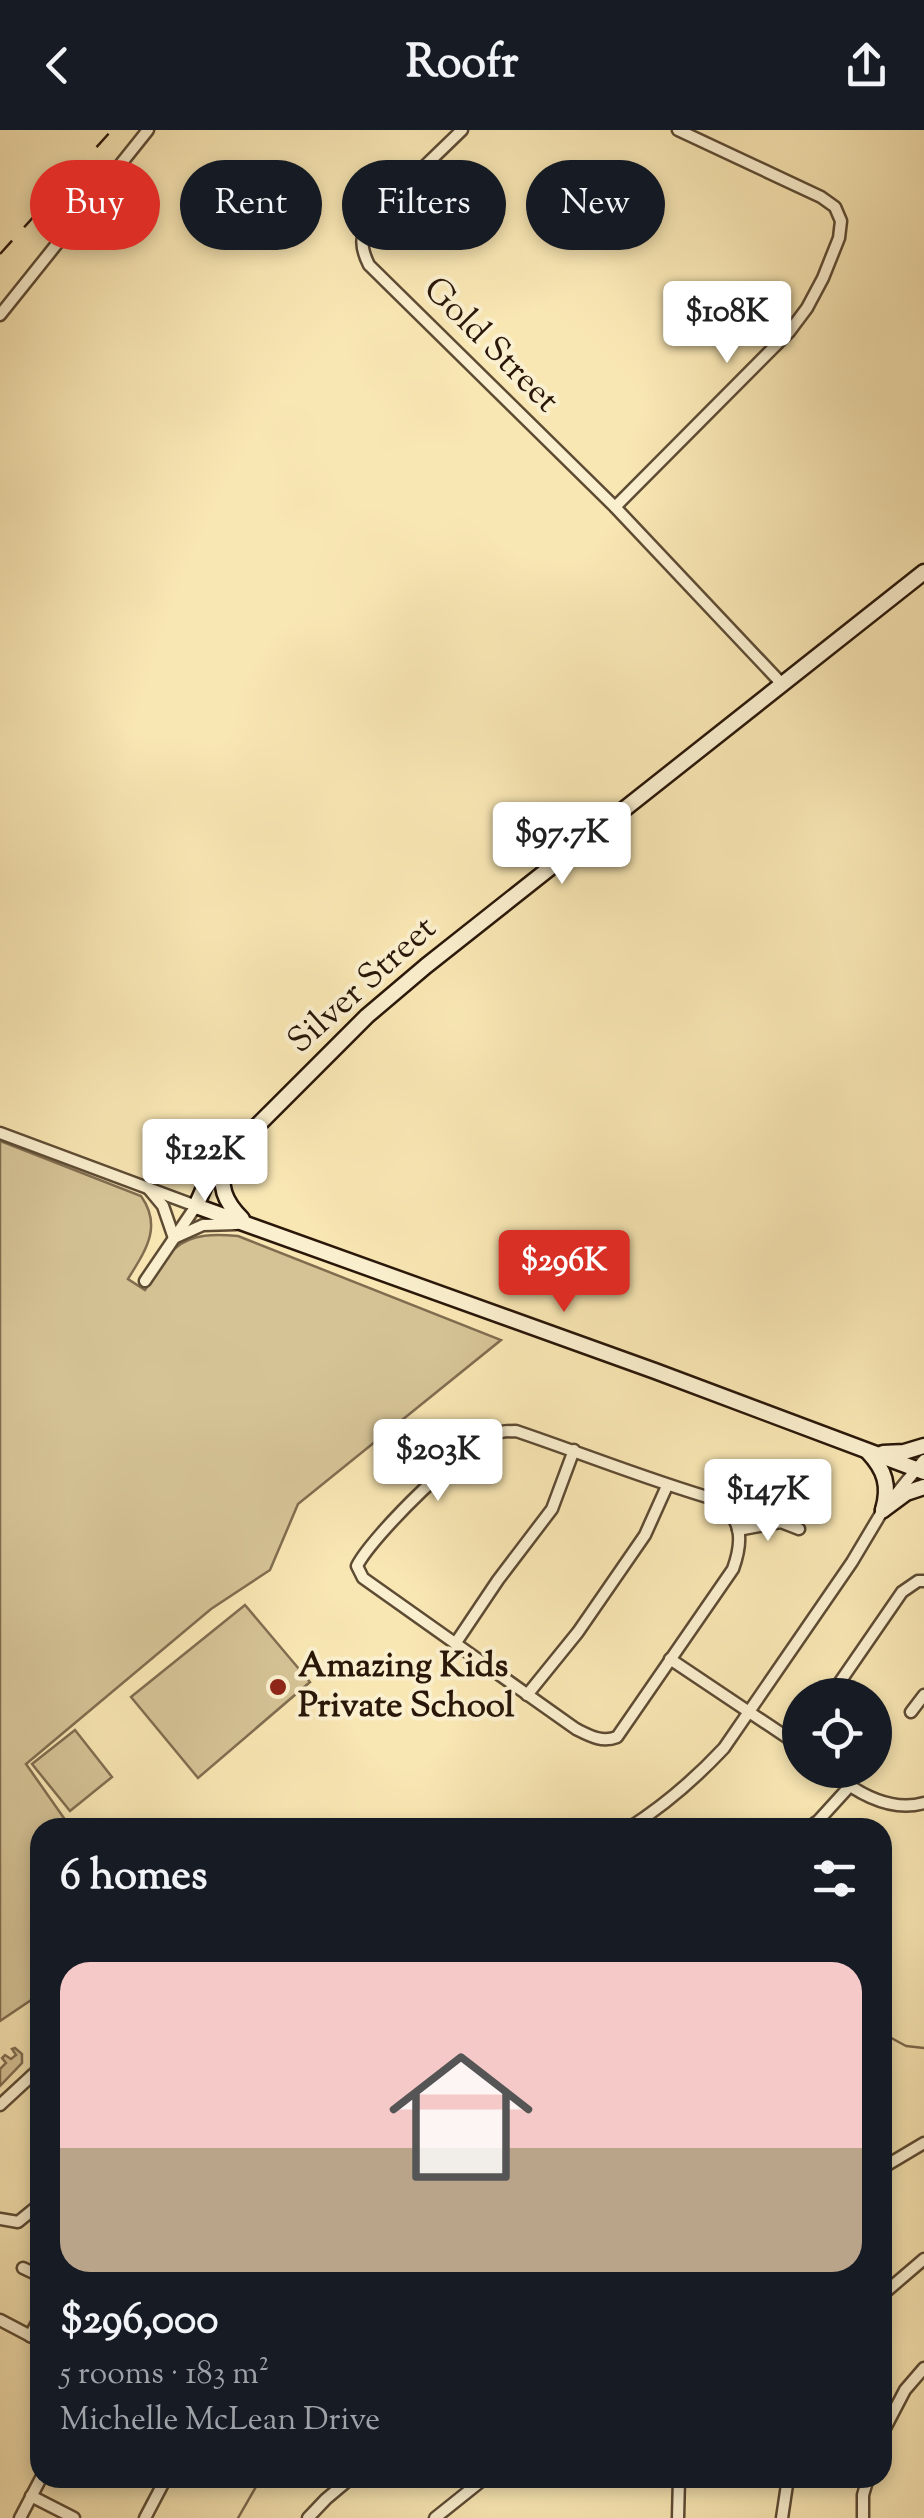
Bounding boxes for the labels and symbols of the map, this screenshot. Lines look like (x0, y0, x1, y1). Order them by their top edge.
street label: Gold Street (410, 266, 570, 426)
pin: $108K (657, 281, 797, 366)
pin: $97.7K (481, 802, 643, 887)
street label: Silver Street (277, 905, 449, 1067)
pin: $122K (135, 1119, 275, 1204)
pin: $296K (494, 1230, 634, 1315)
pin: $203K (368, 1419, 508, 1504)
pin: $147K (698, 1459, 838, 1544)
place label: Amazing Kids Private School (298, 1642, 515, 1733)
marker: Amazing Kids Private School (267, 1676, 289, 1698)

